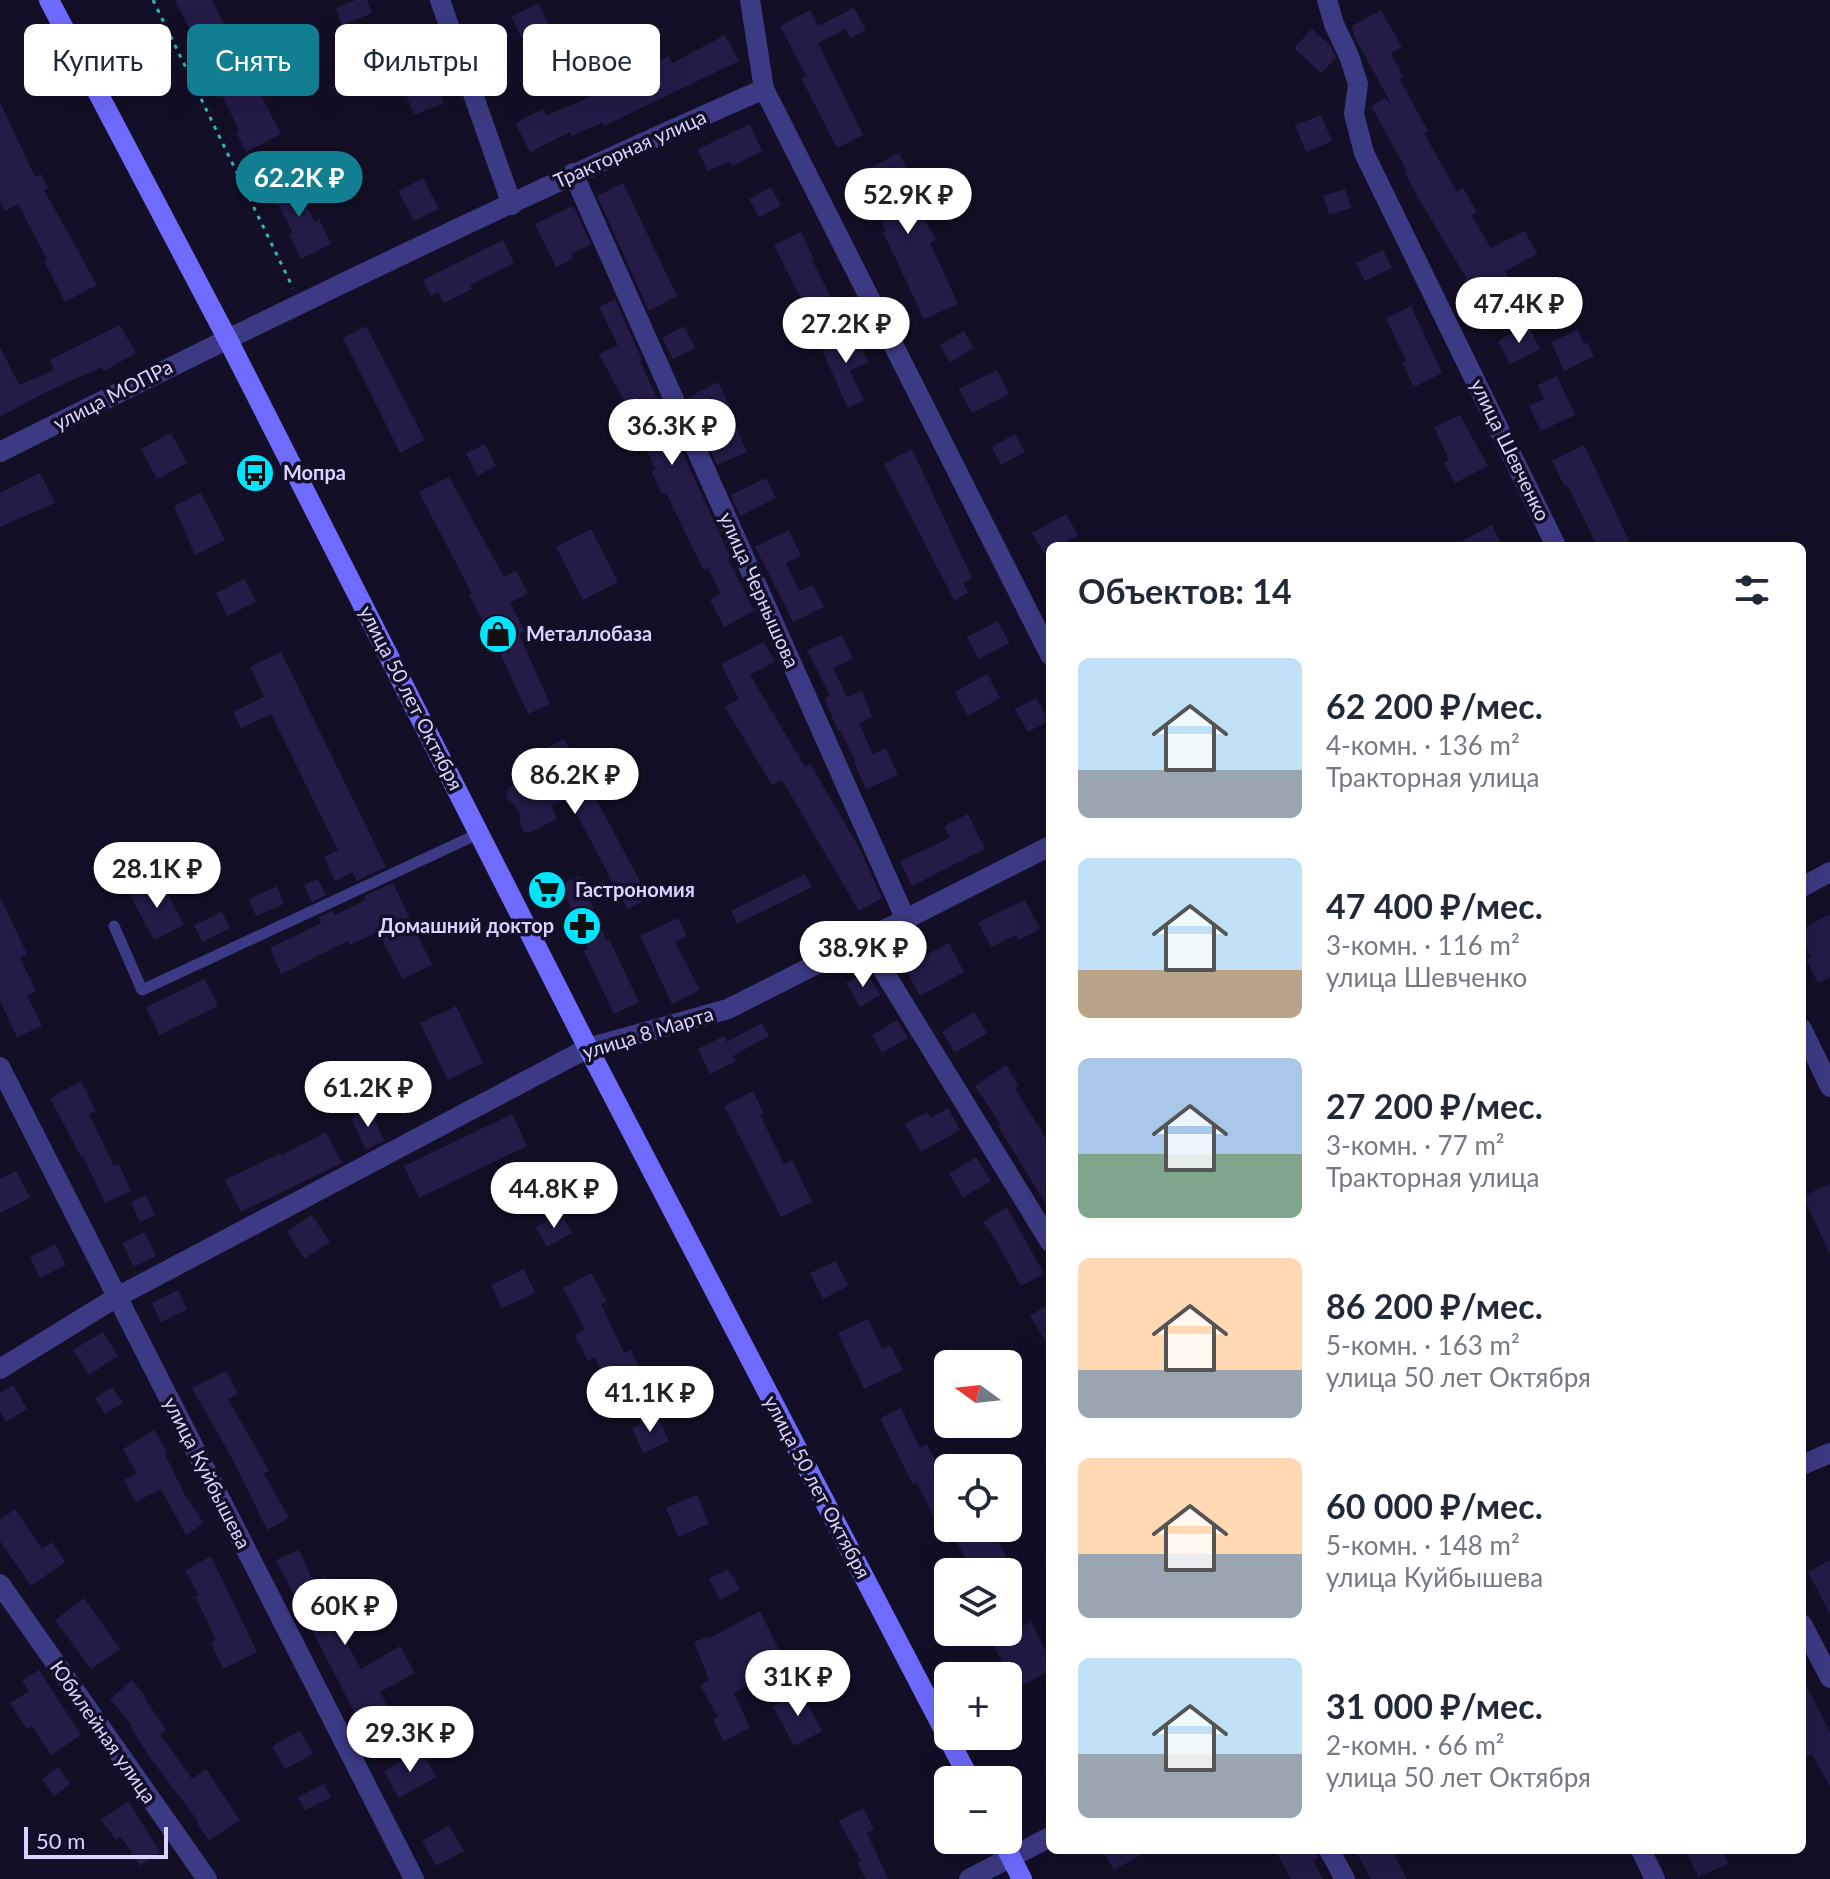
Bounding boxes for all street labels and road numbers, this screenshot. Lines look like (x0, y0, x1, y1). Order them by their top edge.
street label: Тракторная улица (550, 104, 709, 192)
street label: улица МОПРа (49, 354, 176, 434)
street label: улица Шевченко (1466, 375, 1556, 524)
street label: улица Чернышова (715, 508, 805, 671)
street label: улица 50 лет Октября (355, 601, 469, 794)
street label: улица 8 Марта (579, 1001, 716, 1063)
street label: улица 50 лет Октября (759, 1391, 876, 1582)
street label: улица Куйбышева (159, 1393, 256, 1552)
street label: Юбилейная улица (46, 1655, 162, 1807)

